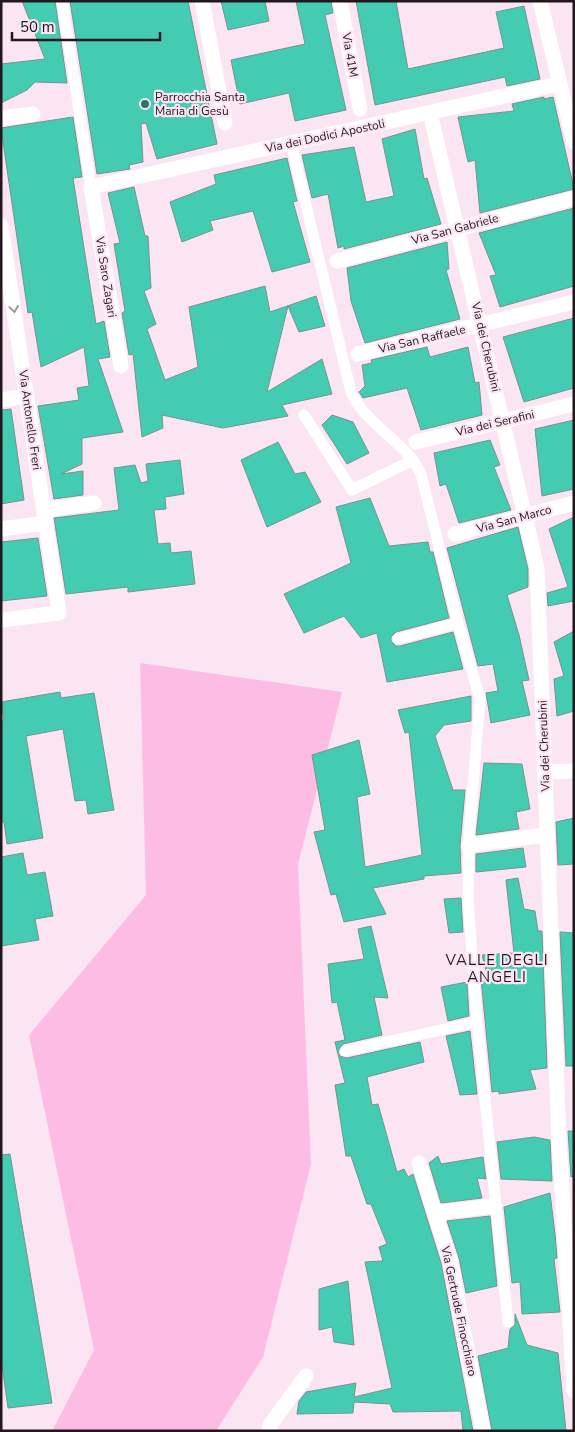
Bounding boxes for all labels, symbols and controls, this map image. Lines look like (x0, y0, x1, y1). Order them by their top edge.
scale bar (12, 10, 160, 42)
text: 50 m (20, 17, 55, 37)
street label: Via 41M (338, 30, 362, 79)
place label: Parrocchia Santa Maria di Gesù (155, 89, 245, 119)
marker: Parrocchia Santa Maria di Gesù (139, 98, 151, 110)
street label: Via dei Dodici Apostoli (263, 116, 386, 157)
street label: Via San Gabriele (409, 210, 500, 249)
street label: Via Saro Zagari (92, 234, 120, 319)
street label: Via dei Cherubini (468, 300, 504, 393)
one-way arrow (8, 305, 18, 314)
street label: Via San Raffaele (376, 321, 467, 357)
street label: Via Antonello Freri (15, 368, 45, 471)
street label: Via dei Serafini (453, 406, 536, 440)
street label: Via San Marco (474, 501, 554, 537)
street label: Via dei Cherubini (534, 700, 554, 793)
district label: VALLE DEGLI ANGELI (444, 950, 549, 987)
street label: Via Gertrude Finocchiaro (437, 1244, 481, 1378)

